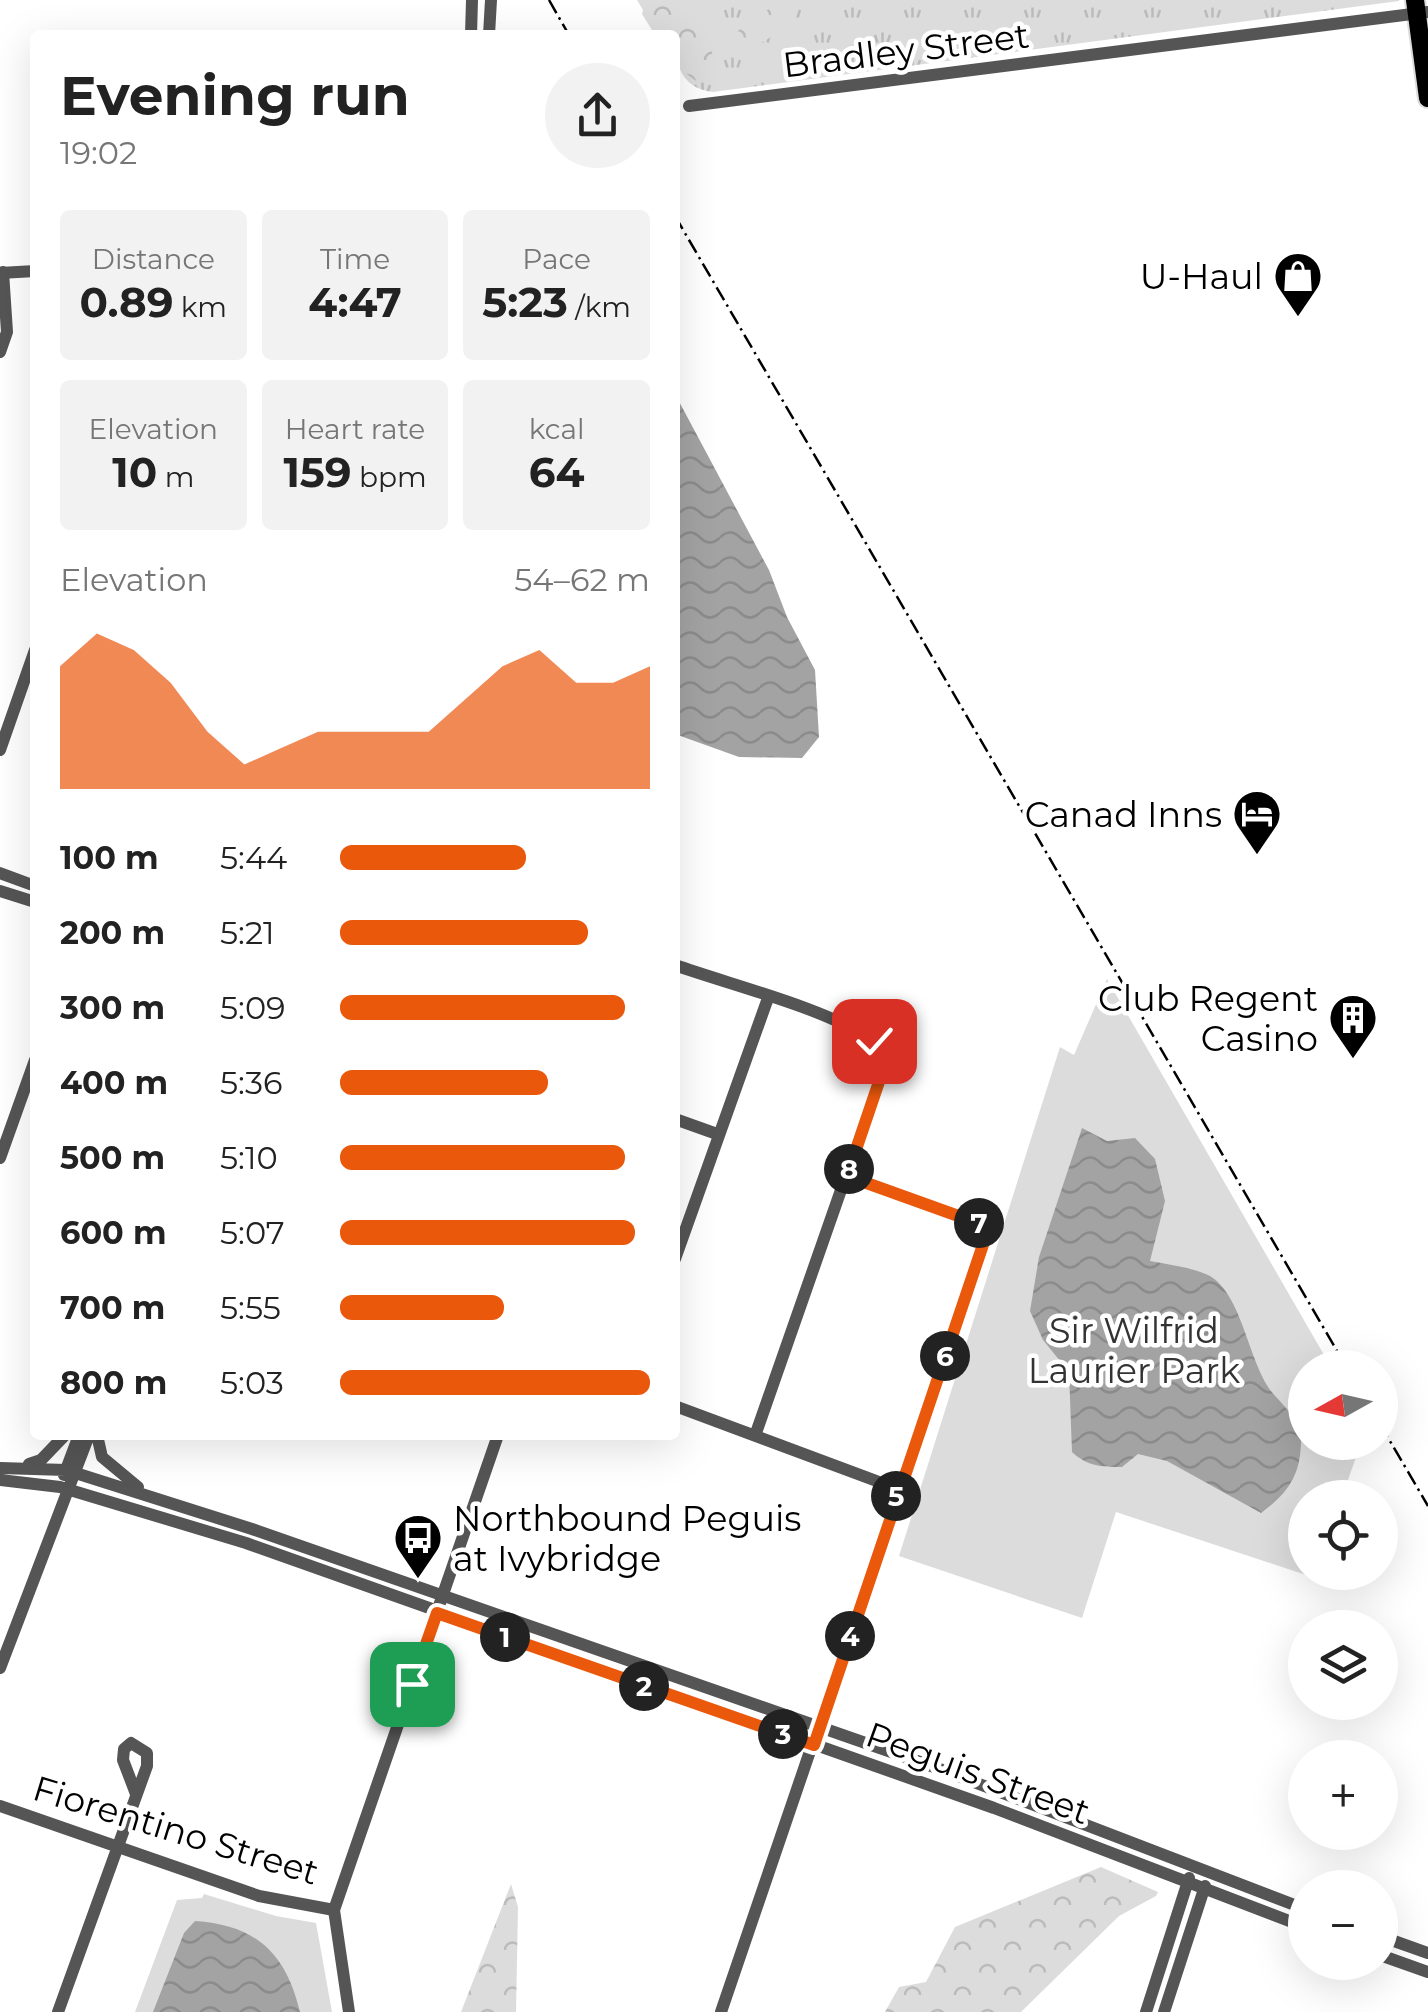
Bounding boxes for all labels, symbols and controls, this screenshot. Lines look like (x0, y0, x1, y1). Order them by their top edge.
street label: Bradley Street (780, 14, 1032, 86)
text: Evening run (60, 62, 410, 129)
button: share (545, 63, 650, 168)
text: 19:02 (60, 133, 137, 172)
text: Distance (92, 242, 215, 276)
text: Time (320, 242, 390, 276)
text: Pace (522, 242, 591, 276)
shop icon: U-Haul (1272, 250, 1324, 318)
place label: U-Haul (1140, 255, 1263, 298)
text: 0.89 (80, 276, 173, 328)
text: 4:47 (308, 276, 402, 328)
text: 5:23 (482, 276, 568, 328)
text: km (173, 290, 227, 324)
text: /km (568, 290, 631, 324)
text: Elevation (89, 412, 218, 446)
text: Heart rate (285, 412, 425, 446)
text: kcal (529, 412, 585, 446)
text: 10 (112, 446, 157, 498)
text: 159 (283, 446, 352, 498)
text: 64 (529, 446, 585, 498)
text: m (157, 460, 194, 494)
text: bpm (352, 460, 427, 494)
text: Elevation (60, 560, 208, 599)
text: 54–62 m (514, 560, 650, 599)
hotel icon: Canad Inns (1231, 788, 1283, 856)
place label: Canad Inns (1025, 793, 1222, 836)
text: 100 m (60, 838, 159, 877)
text: 5:44 (220, 838, 287, 877)
text: 200 m (60, 913, 165, 952)
text: 5:21 (220, 913, 275, 952)
place label: Club Regent Casino (1098, 977, 1318, 1060)
text: 300 m (60, 988, 165, 1027)
text: 5:09 (220, 988, 286, 1027)
building icon: Club Regent Casino (1327, 992, 1379, 1060)
pin (832, 999, 917, 1084)
icon: check (847, 1014, 902, 1069)
text: 400 m (60, 1063, 168, 1102)
text: 5:36 (220, 1063, 282, 1102)
text: 500 m (60, 1138, 165, 1177)
text: 5:10 (220, 1138, 278, 1177)
pin: 8 (824, 1144, 874, 1194)
text: 8 (840, 1152, 858, 1186)
pin: 7 (954, 1198, 1004, 1248)
text: 7 (970, 1206, 988, 1240)
text: 600 m (60, 1213, 166, 1252)
text: 5:07 (220, 1213, 285, 1252)
text: 700 m (60, 1288, 165, 1327)
text: 5:55 (220, 1288, 281, 1327)
park label: Sir Wilfrid Laurier Park (1028, 1309, 1240, 1392)
pin: 6 (920, 1331, 970, 1381)
text: 6 (936, 1339, 954, 1373)
north arrow (1288, 1350, 1398, 1460)
map controls (1288, 1350, 1398, 1980)
text: 800 m (60, 1363, 167, 1402)
text: 5:03 (220, 1363, 284, 1402)
pin: 5 (871, 1471, 921, 1521)
text: 5 (888, 1479, 904, 1513)
button: locate (1288, 1480, 1398, 1590)
place label: Northbound Peguis at Ivybridge (453, 1497, 801, 1580)
bus stop icon: Northbound Peguis at Ivybridge (392, 1512, 444, 1580)
button: layers (1288, 1610, 1398, 1720)
pin: 4 (825, 1611, 875, 1661)
pin: 1 (480, 1612, 530, 1662)
text: 4 (840, 1619, 860, 1653)
text: 1 (500, 1620, 510, 1654)
pin (370, 1642, 455, 1727)
icon: arrive (385, 1657, 440, 1712)
pin: 2 (619, 1661, 669, 1711)
text: 2 (636, 1669, 652, 1703)
pin: 3 (758, 1709, 808, 1759)
street label: Peguis Street (860, 1713, 1096, 1833)
text: 3 (775, 1717, 791, 1751)
button: + (1288, 1740, 1398, 1850)
street label: Fiorentino Street (28, 1766, 324, 1894)
button: − (1288, 1870, 1398, 1980)

